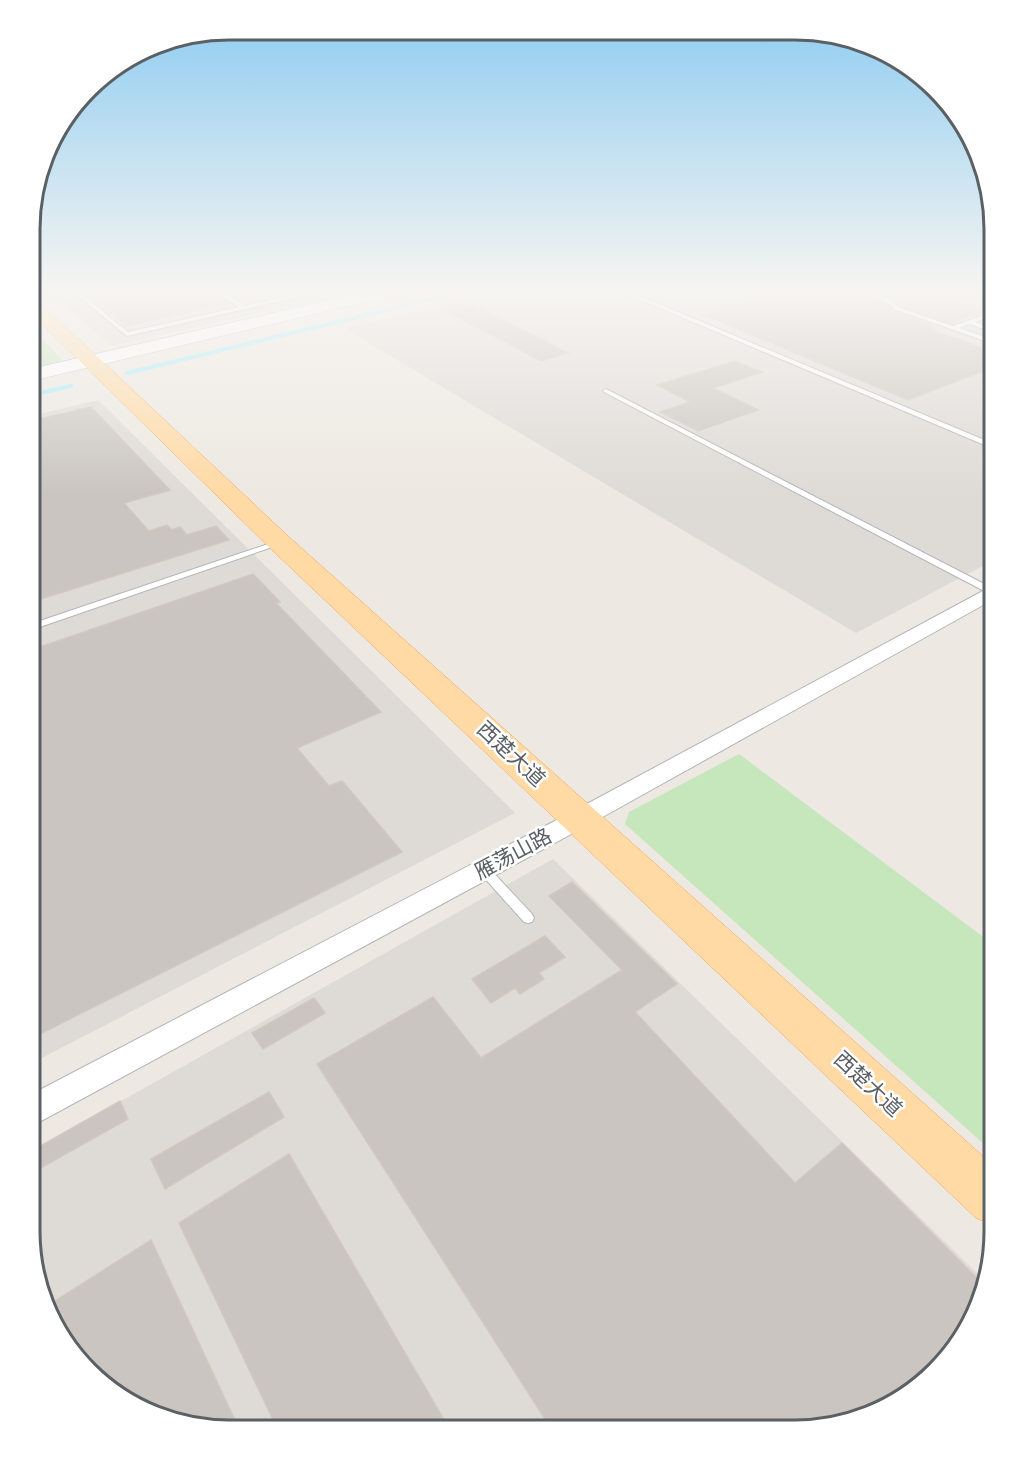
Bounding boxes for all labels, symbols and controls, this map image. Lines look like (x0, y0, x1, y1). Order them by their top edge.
street label: 西楚大道 (470, 714, 552, 794)
street label: 雁荡山路 (469, 821, 557, 887)
street label: 西楚大道 (827, 1044, 909, 1124)

